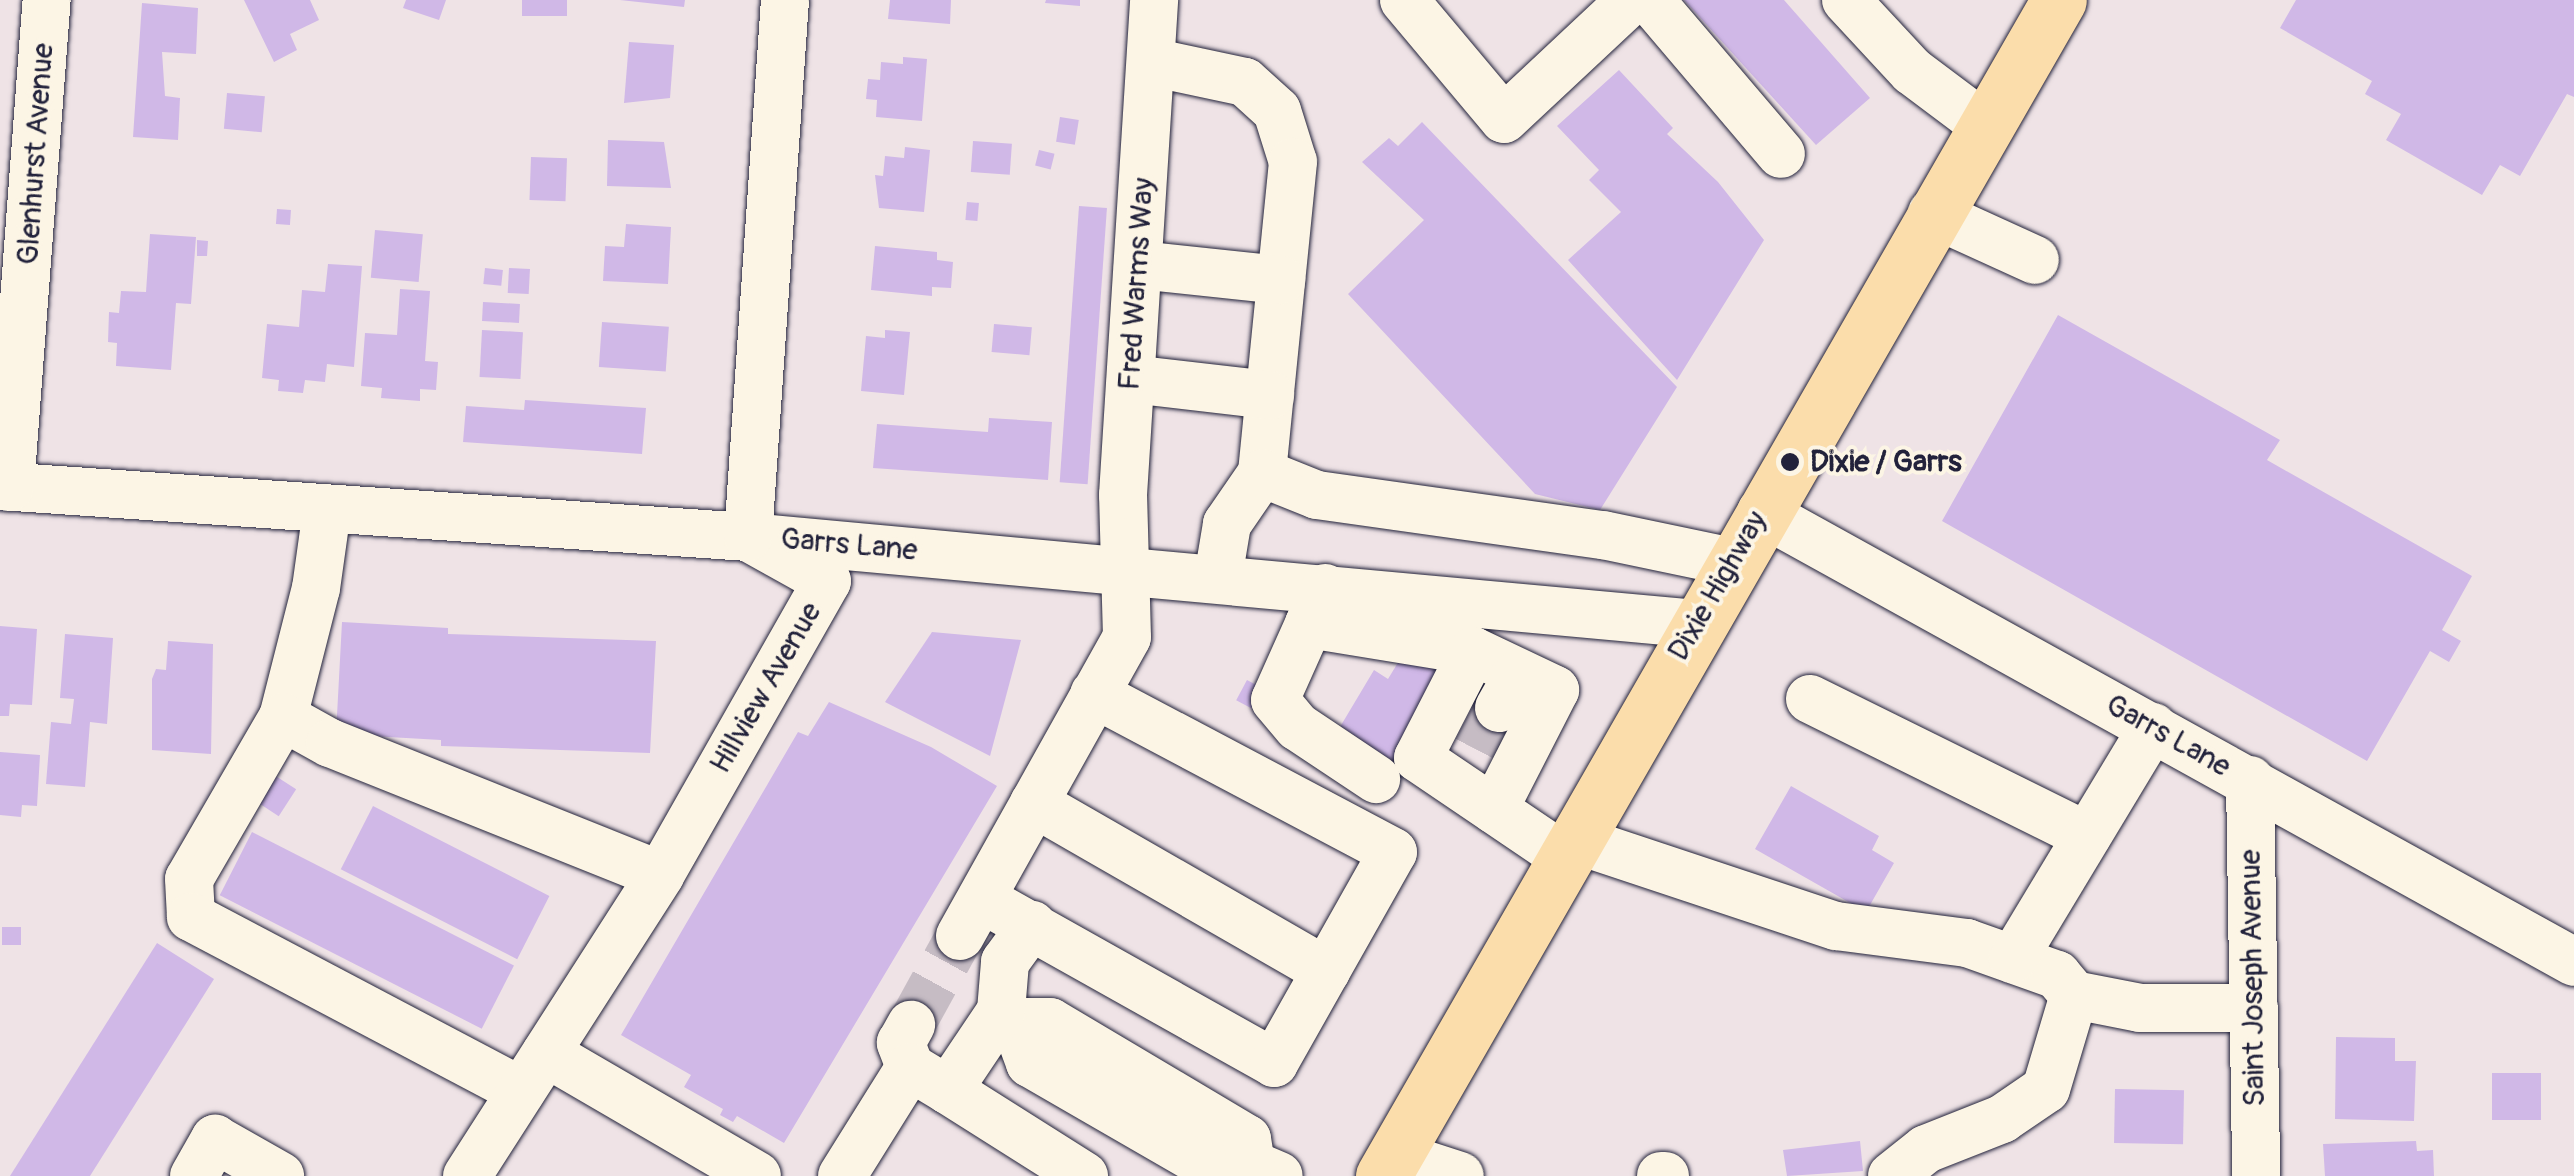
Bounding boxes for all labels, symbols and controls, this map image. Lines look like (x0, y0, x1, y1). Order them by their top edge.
street label: Glenhurst Avenue (10, 42, 62, 266)
street label: Fred Warms Way (1112, 177, 1162, 391)
place label: Dixie / Garrs (1810, 444, 1962, 480)
marker: Dixie / Garrs (1779, 451, 1801, 473)
street label: Dixie Highway (1661, 505, 1775, 667)
street label: Garrs Lane (779, 521, 919, 569)
street label: Hillview Avenue (703, 596, 829, 780)
street label: Garrs Lane (2099, 687, 2237, 785)
street label: Saint Joseph Avenue (2233, 849, 2273, 1107)

